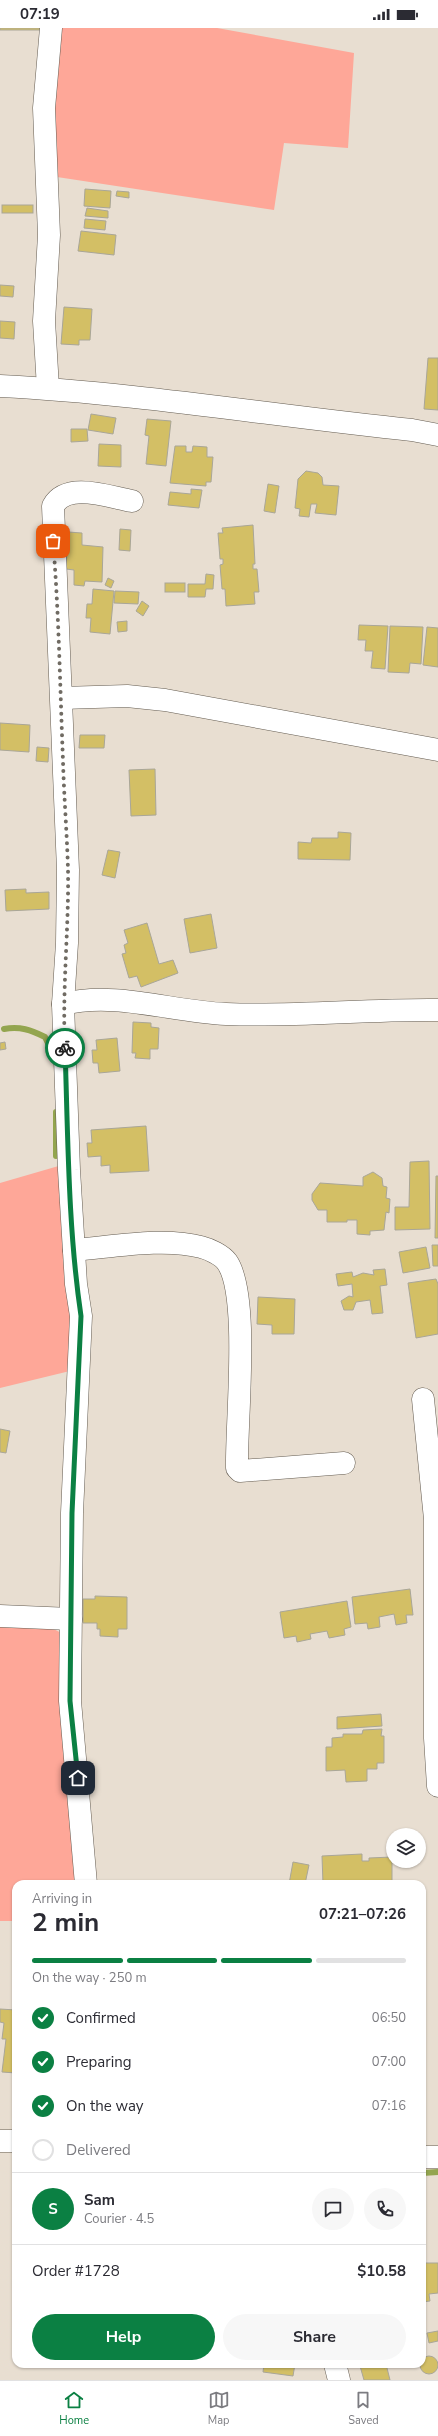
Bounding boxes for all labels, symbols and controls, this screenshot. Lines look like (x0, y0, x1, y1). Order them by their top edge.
text: 07:19 (20, 4, 60, 24)
pin (36, 524, 70, 558)
icon: bag (42, 530, 64, 552)
courier (45, 1028, 85, 1068)
icon: bike (54, 1037, 76, 1059)
pin (61, 1761, 95, 1795)
icon: home (67, 1767, 89, 1789)
map controls (386, 1828, 426, 1868)
button: layers (386, 1828, 426, 1868)
text: Arriving in (32, 1890, 92, 1908)
text: 07:21–07:26 (319, 1904, 406, 1924)
text: 2 min (32, 1905, 99, 1940)
text: On the way · 250 m (32, 1969, 147, 1987)
icon: check (32, 2007, 54, 2029)
text: Confirmed (66, 2008, 136, 2028)
text: 06:50 (372, 2009, 406, 2027)
icon: check (32, 2051, 54, 2073)
text: Preparing (66, 2052, 131, 2072)
text: 07:00 (372, 2053, 406, 2071)
icon: check (32, 2095, 54, 2117)
text: On the way (66, 2096, 144, 2116)
text: 07:16 (372, 2097, 406, 2115)
text: Delivered (66, 2140, 131, 2160)
button: chat (312, 2188, 354, 2230)
button: phone (364, 2188, 406, 2230)
text: Sam (84, 2190, 115, 2210)
text: S (48, 2199, 58, 2219)
text: Courier · 4.5 (84, 2210, 154, 2228)
text: Order #1728 (32, 2261, 120, 2281)
text: $10.58 (357, 2261, 406, 2281)
button: Help (32, 2314, 215, 2360)
button: Share (223, 2314, 406, 2360)
tab: Home (59, 2389, 89, 2428)
tab: Map (208, 2389, 230, 2428)
tab: Saved (348, 2389, 379, 2428)

